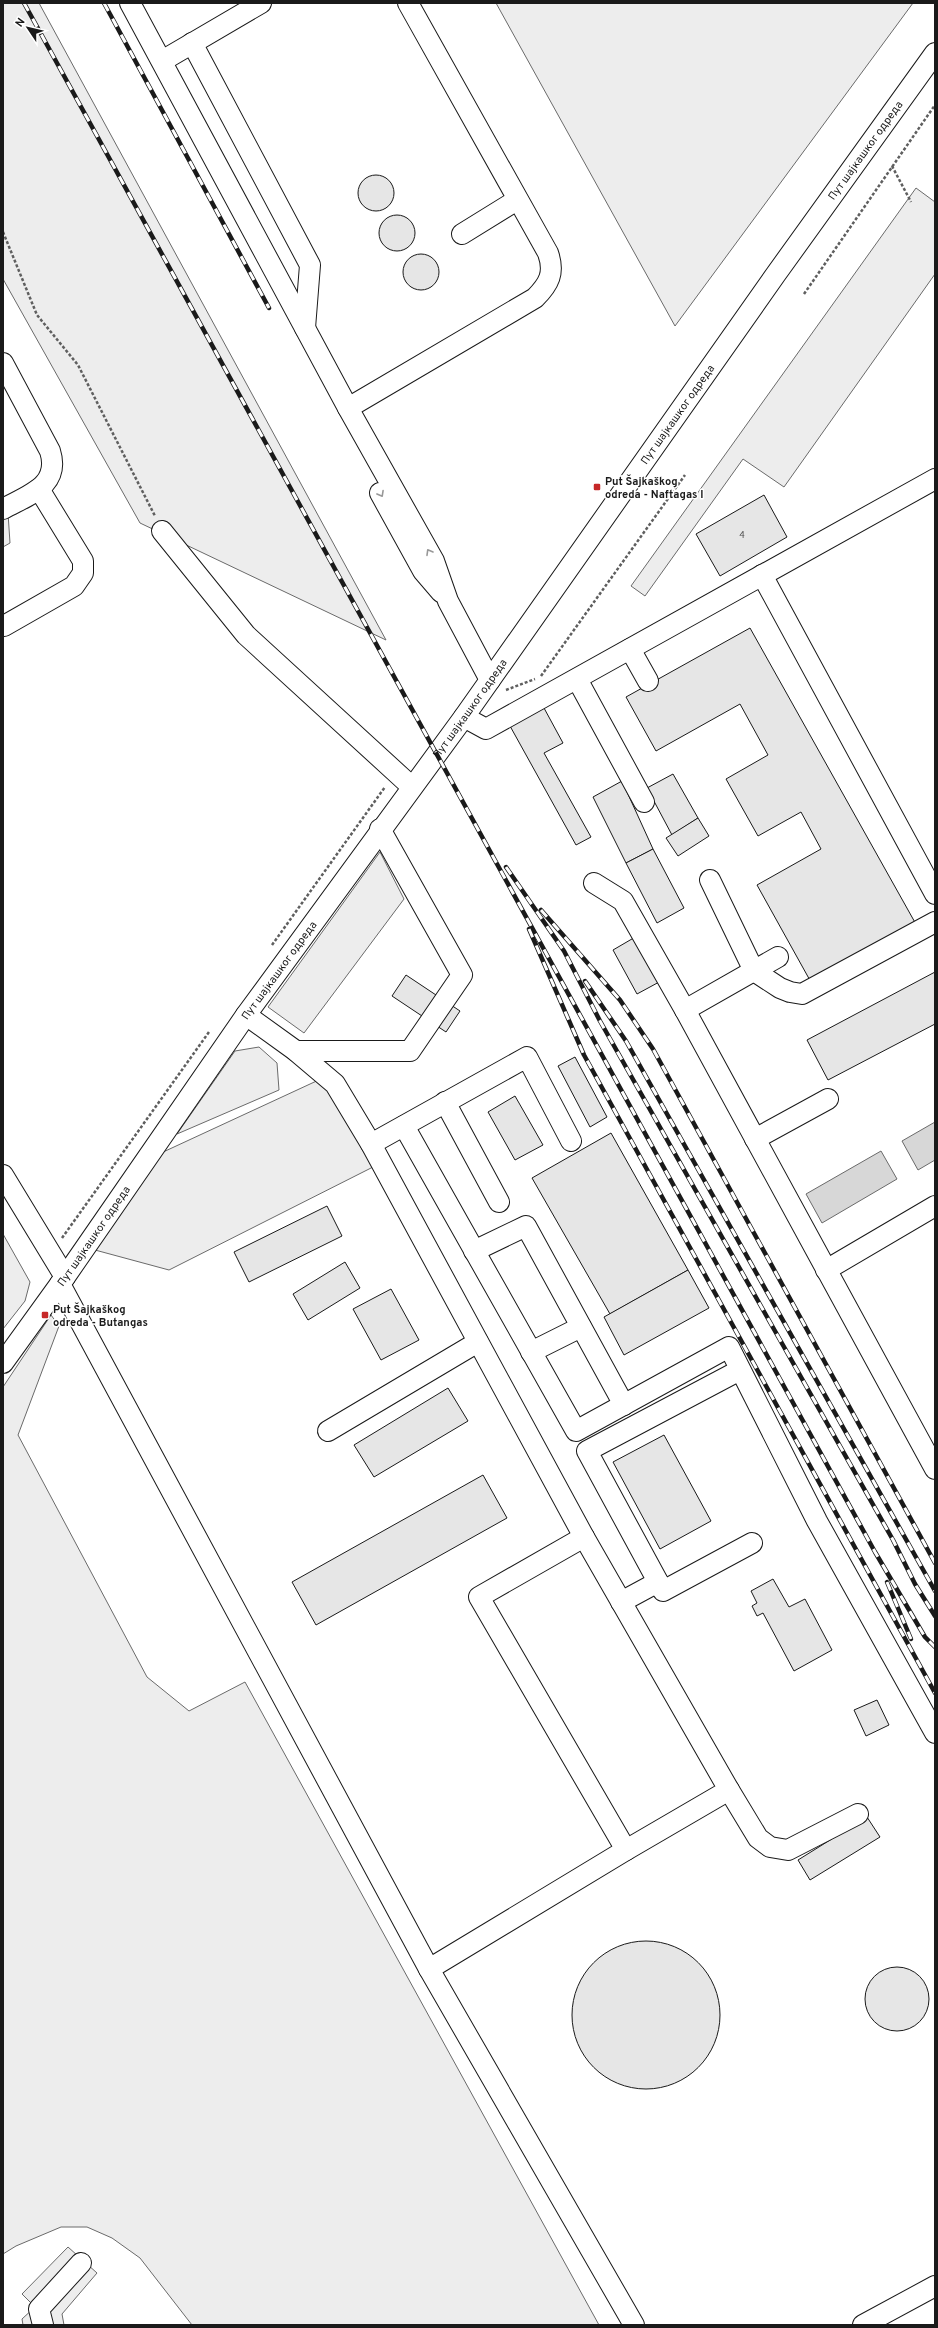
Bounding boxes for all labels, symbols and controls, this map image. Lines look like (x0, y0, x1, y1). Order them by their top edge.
north arrow (8, 8, 48, 48)
text: N (13, 16, 29, 30)
street label: Пут шајкашког одреда (825, 98, 906, 203)
street label: Пут шајкашког одреда (638, 362, 718, 467)
place label: Put Šajkaškog odreda - Naftagas I (605, 474, 703, 502)
marker: Put Šajkaškog odreda - Naftagas I (592, 482, 602, 492)
one-way arrow (376, 490, 383, 497)
house number: 4 (739, 530, 745, 541)
one-way arrow (427, 549, 434, 556)
street label: Пут шајкашког одреда (430, 656, 511, 761)
street label: Пут шајкашког одреда (239, 918, 320, 1023)
street label: Пут шајкашког одреда (55, 1183, 134, 1289)
place label: Put Šajkaškog odreda - Butangas (53, 1302, 148, 1330)
marker: Put Šajkaškog odreda - Butangas (40, 1310, 50, 1320)

